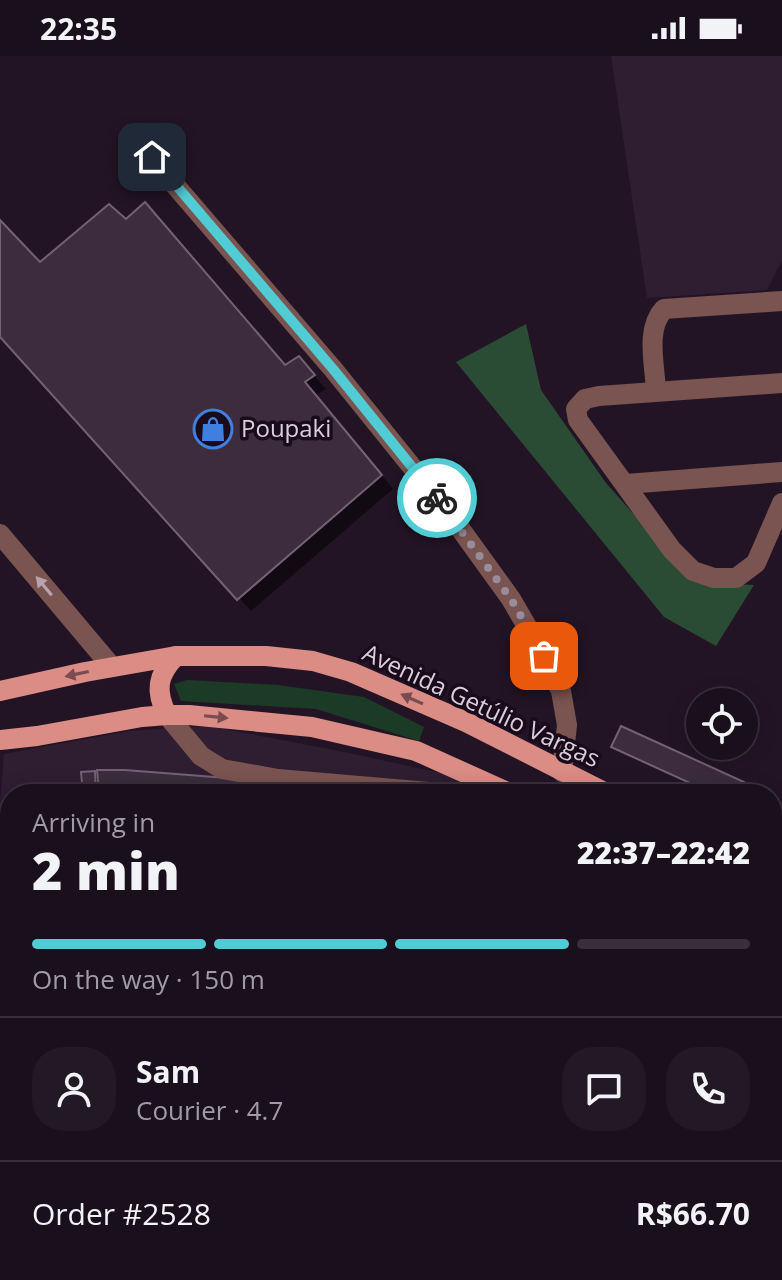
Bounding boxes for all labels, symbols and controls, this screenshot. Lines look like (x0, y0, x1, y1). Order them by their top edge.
text: 22:35 (40, 8, 117, 49)
pin (118, 123, 186, 191)
icon: home (130, 135, 174, 179)
shop icon: Poupaki (192, 408, 234, 450)
place label: Poupaki (241, 411, 331, 444)
courier (397, 458, 477, 538)
icon: bike (415, 476, 459, 520)
one-way arrow (36, 576, 53, 596)
pin (510, 622, 578, 690)
icon: bag (522, 634, 566, 678)
street label: Avenida Getúlio Vargas (358, 635, 605, 774)
one-way arrow (64, 668, 89, 681)
map controls (686, 688, 758, 760)
button: locate (686, 688, 758, 760)
one-way arrow (400, 692, 423, 706)
one-way arrow (204, 711, 229, 724)
text: Arriving in (32, 804, 155, 840)
text: 22:37–22:42 (577, 832, 750, 873)
text: 2 min (32, 834, 180, 905)
text: On the way · 150 m (32, 961, 265, 997)
button: person (32, 1047, 116, 1131)
button: chat (562, 1047, 646, 1131)
button: phone (666, 1047, 750, 1131)
text: Sam (136, 1051, 200, 1092)
text: Courier · 4.7 (136, 1092, 283, 1128)
text: Order #2528 (32, 1193, 211, 1234)
text: R$66.70 (636, 1193, 750, 1234)

